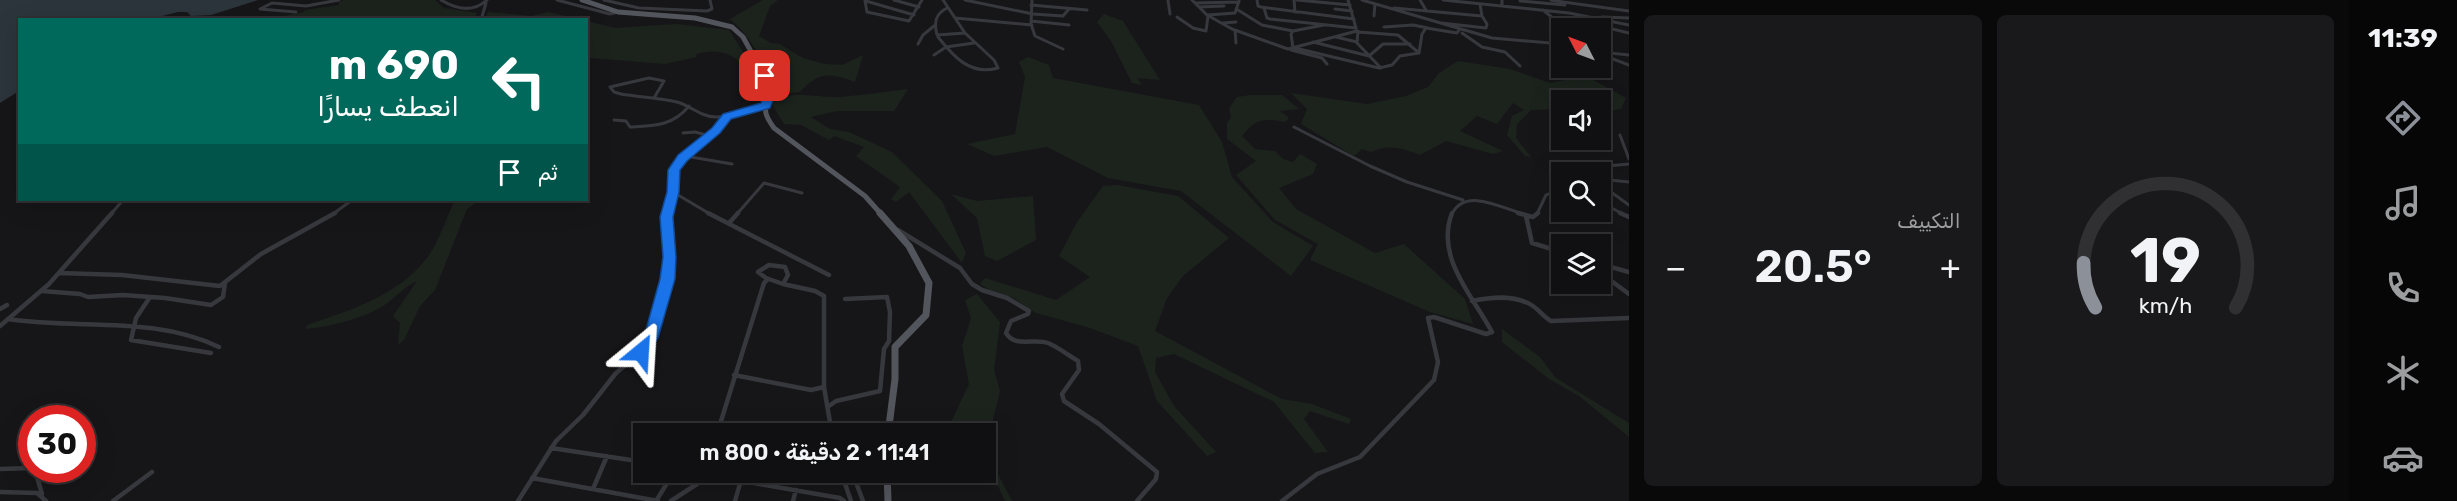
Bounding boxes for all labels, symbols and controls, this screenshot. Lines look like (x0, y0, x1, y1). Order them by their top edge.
north arrow (1551, 18, 1611, 78)
map controls (1551, 18, 1611, 294)
text: 11:39 (2368, 22, 2438, 54)
text: 690 m (329, 40, 459, 90)
icon: left (480, 42, 558, 120)
pin (739, 50, 790, 101)
icon: arrive (748, 59, 781, 92)
button: sound (1551, 90, 1611, 150)
text: انعطف يسارًا (317, 91, 459, 123)
icon: directions (2382, 97, 2424, 139)
icon: arrive (493, 156, 526, 189)
text: ثم (538, 159, 558, 186)
button: search (1551, 162, 1611, 222)
icon: music (2382, 182, 2424, 224)
text: التكييف (1897, 209, 1961, 233)
text: 19 (2130, 224, 2201, 298)
button: layers (1551, 234, 1611, 294)
text: 20.5° (1755, 240, 1872, 293)
text: − (1665, 248, 1686, 287)
text: + (1940, 248, 1961, 287)
icon: phone (2382, 267, 2424, 309)
text: km/h (2138, 293, 2192, 318)
position arrow (609, 320, 673, 384)
icon: climate (2382, 352, 2424, 394)
speed limit sign: 30 (18, 405, 96, 483)
icon: car (2382, 437, 2424, 479)
text: 11:41 · 2 دقيقة · 800 m (700, 439, 929, 466)

